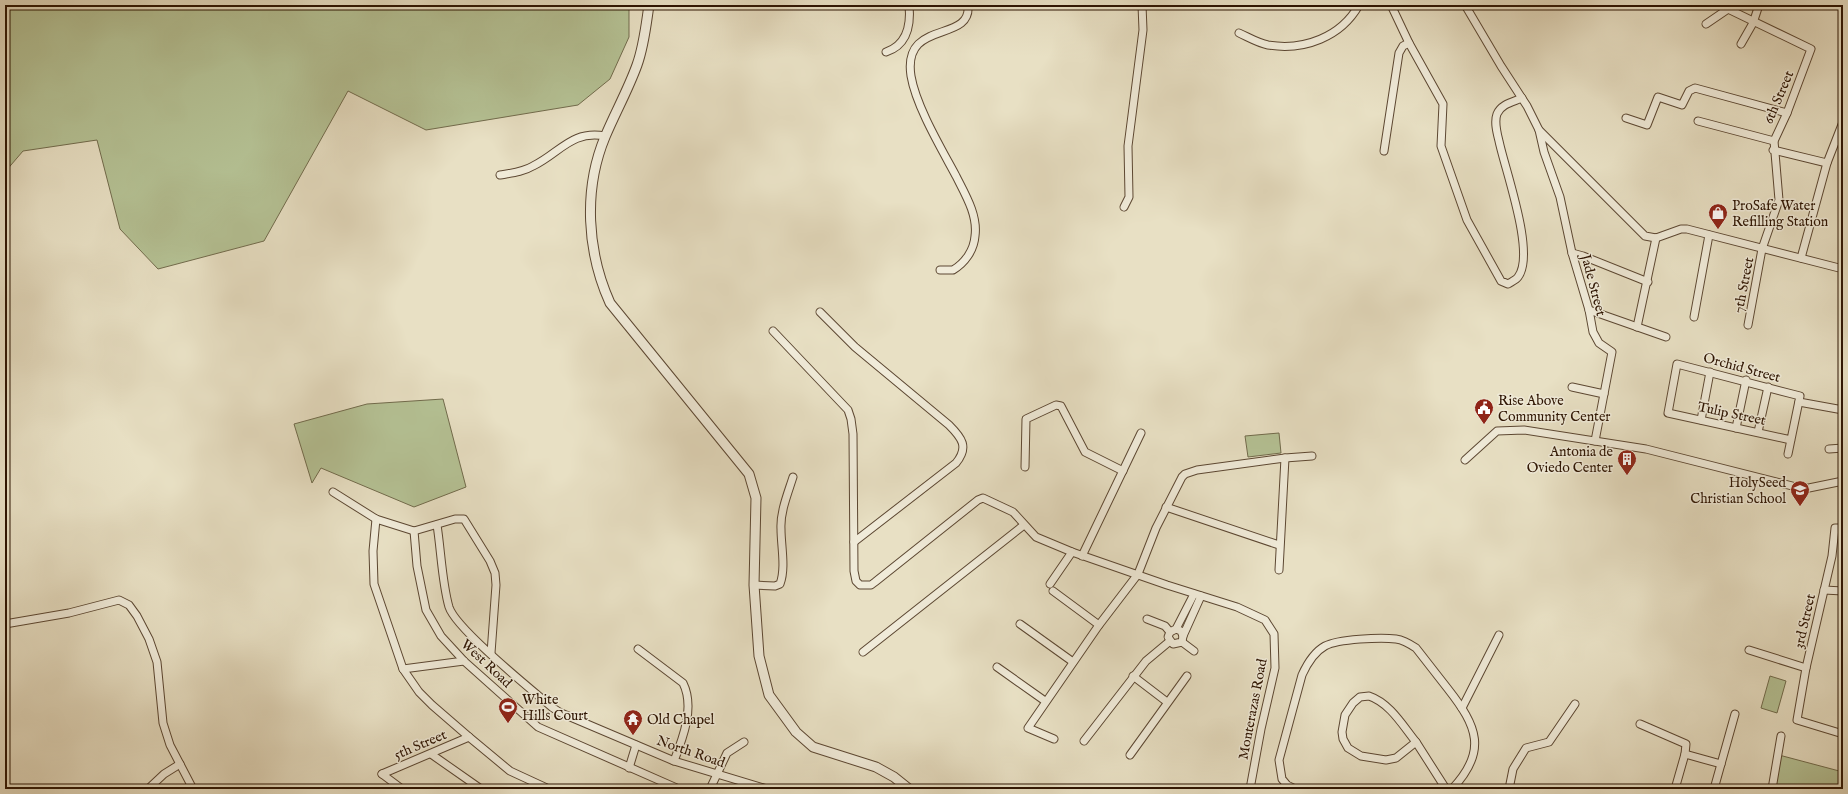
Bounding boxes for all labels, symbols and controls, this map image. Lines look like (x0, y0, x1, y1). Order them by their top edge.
street label: 6th Street (1760, 68, 1798, 127)
place label: ProSafe Water Refilling Station (1732, 197, 1829, 231)
shop icon: ProSafe Water Refilling Station (1707, 202, 1729, 230)
street label: Jade Street (1576, 251, 1610, 318)
street label: 7th Street (1730, 255, 1758, 315)
street label: Orchid Street (1701, 349, 1783, 387)
place label: Rise Above Community Center (1498, 392, 1610, 426)
public building icon: Rise Above Community Center (1473, 397, 1495, 425)
street label: Tulip Street (1696, 398, 1768, 430)
place label: Antonia de Oviedo Center (1527, 443, 1614, 477)
building icon: Antonia de Oviedo Center (1616, 448, 1638, 476)
place label: HolySeed Christian School (1690, 474, 1787, 508)
school or university icon: HolySeed Christian School (1789, 479, 1811, 507)
street label: 3rd Street (1790, 592, 1820, 650)
street label: West Road (457, 635, 516, 692)
street label: Monterazas Road (1234, 657, 1272, 761)
place label: White Hills Court (522, 691, 588, 725)
sports icon: White Hills Court (497, 696, 519, 724)
temple icon: Old Chapel (622, 708, 644, 736)
place label: Old Chapel (647, 711, 714, 729)
street label: 5th Street (391, 726, 449, 764)
street label: North Road (654, 732, 728, 772)

